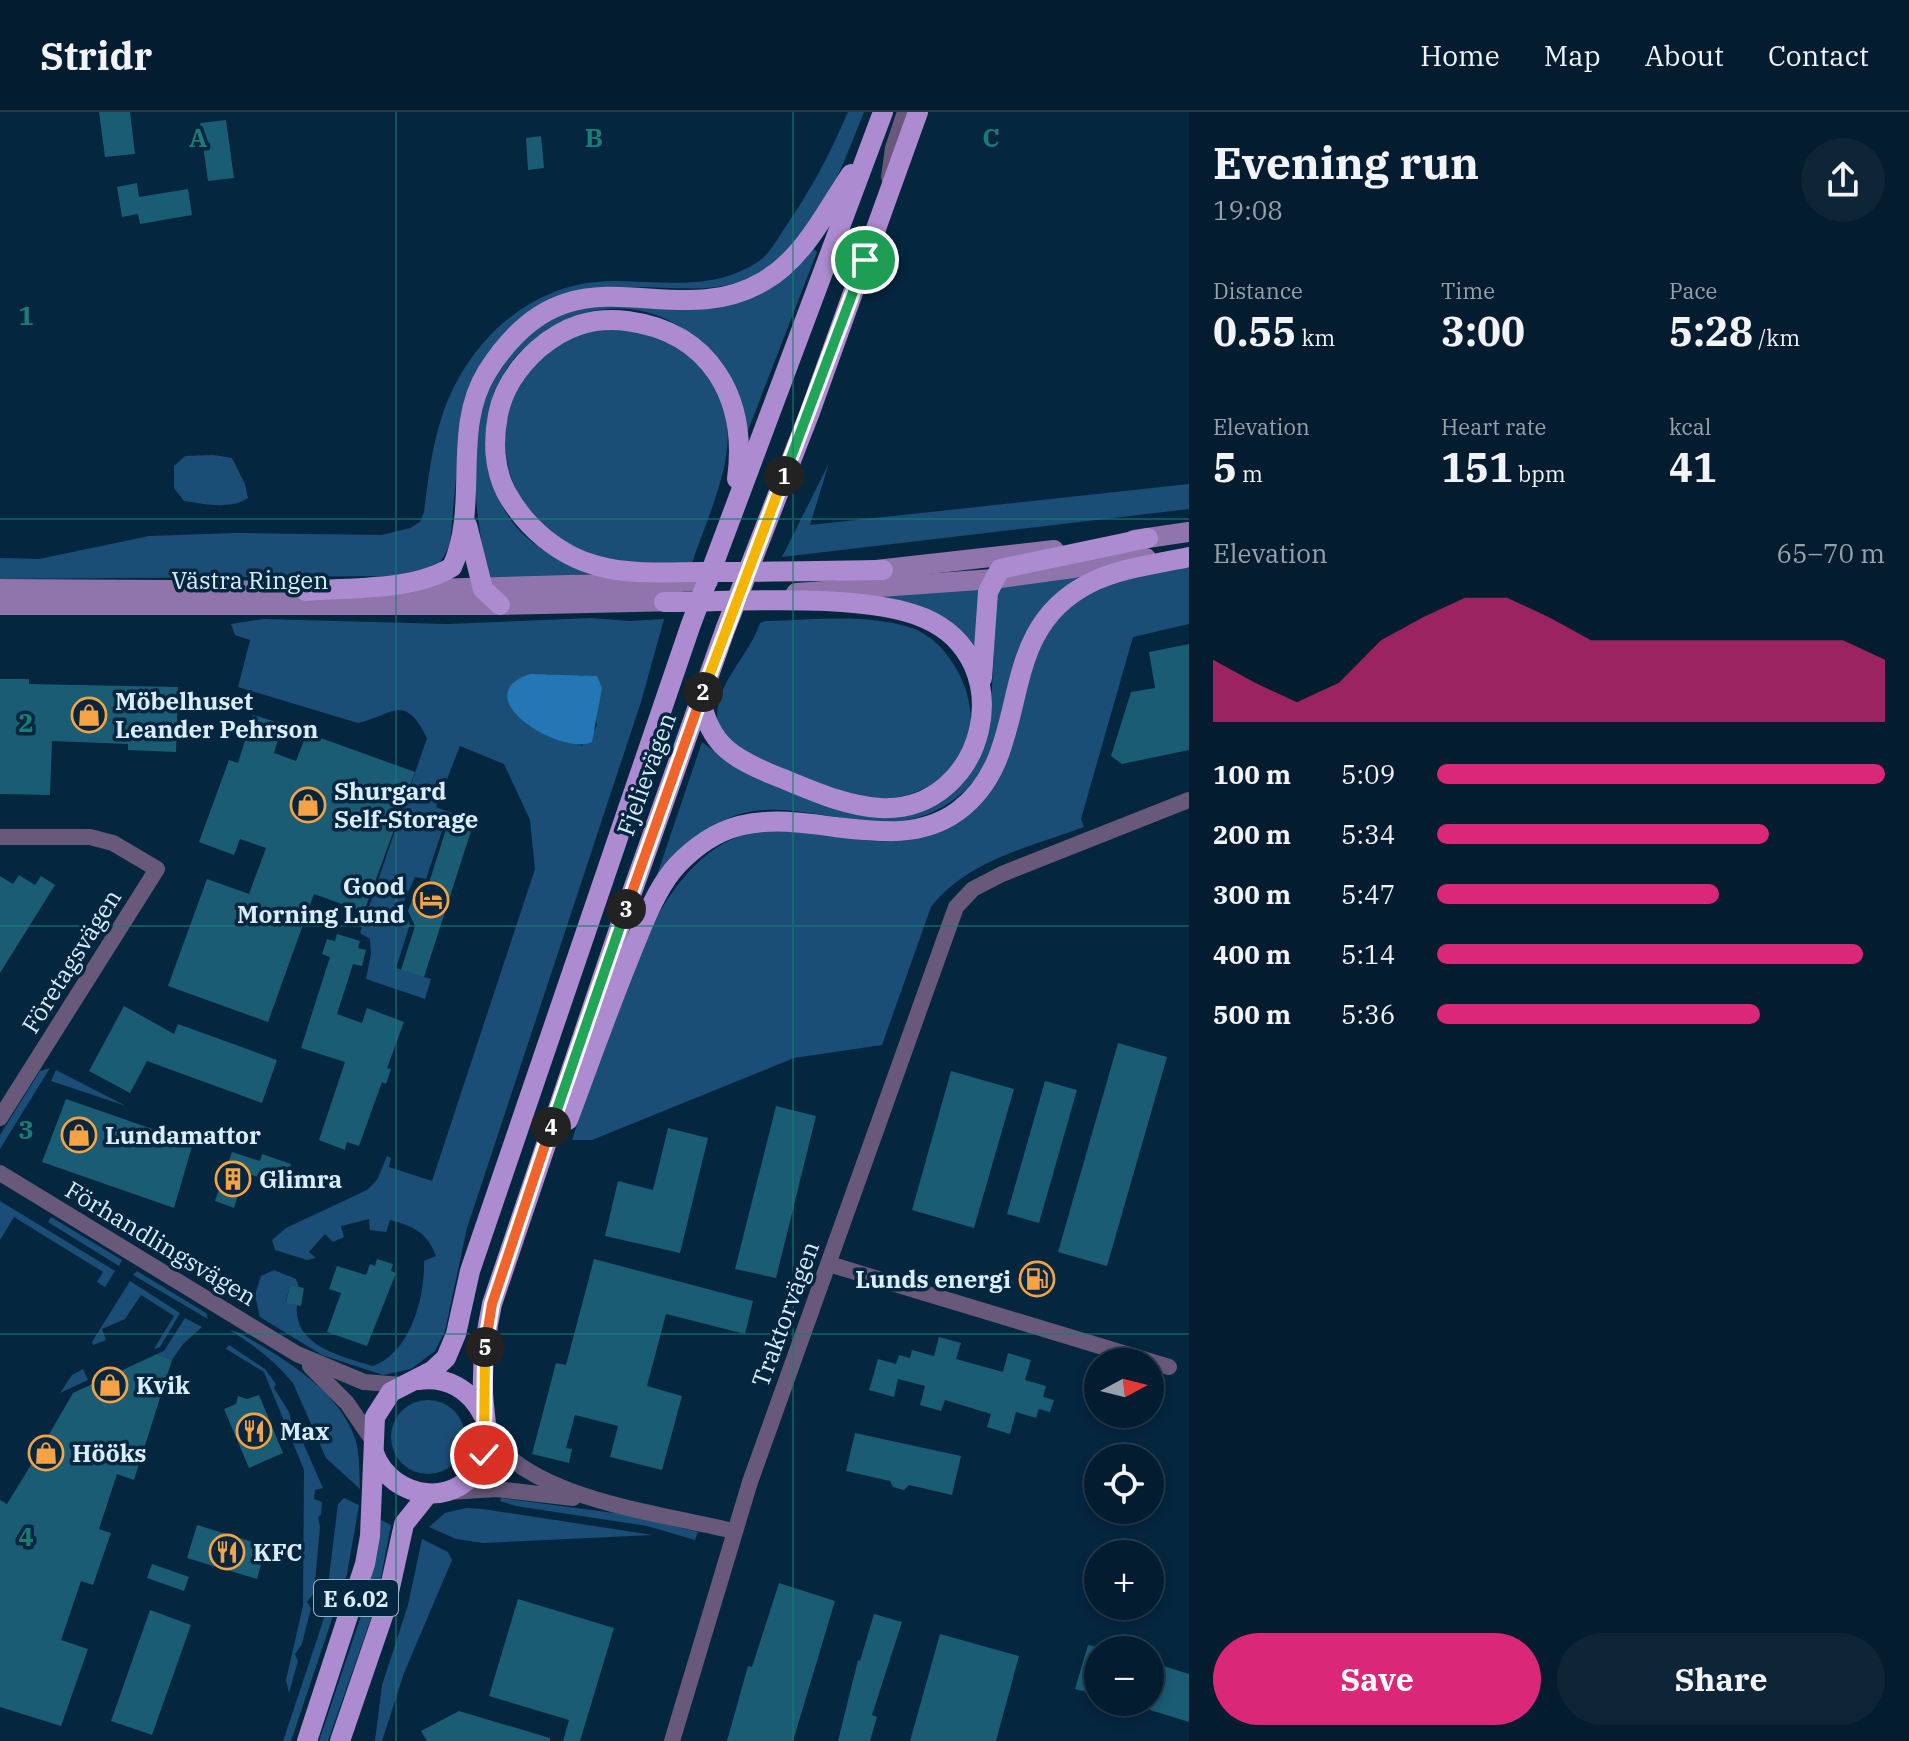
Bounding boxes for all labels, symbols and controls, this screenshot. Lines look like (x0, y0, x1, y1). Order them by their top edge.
text: Stridr (40, 31, 152, 80)
text: Home (1420, 37, 1500, 74)
text: Map (1544, 37, 1601, 74)
text: About (1645, 37, 1724, 74)
text: Contact (1768, 37, 1869, 74)
text: A (189, 120, 207, 154)
text: B (585, 120, 603, 154)
text: C (982, 120, 1000, 154)
text: Evening run (1213, 134, 1479, 191)
button: share (1801, 138, 1885, 222)
text: 19:08 (1213, 193, 1283, 227)
pin (831, 226, 899, 294)
icon: arrive (843, 238, 887, 282)
text: Distance (1213, 276, 1303, 305)
text: Time (1441, 276, 1495, 305)
text: Pace (1669, 276, 1717, 305)
text: 1 (18, 298, 34, 332)
text: 0.55 (1213, 305, 1296, 357)
text: 3:00 (1441, 305, 1525, 357)
text: 5:28 (1669, 305, 1753, 357)
text: km (1296, 323, 1335, 352)
text: /km (1753, 323, 1800, 352)
text: Elevation (1213, 412, 1310, 441)
text: Heart rate (1441, 412, 1546, 441)
text: kcal (1669, 412, 1711, 441)
text: 5 (1213, 441, 1237, 493)
text: 151 (1441, 441, 1513, 493)
text: 41 (1669, 441, 1717, 493)
pin: 1 (764, 456, 804, 496)
text: m (1237, 459, 1263, 488)
text: bpm (1513, 459, 1566, 488)
text: 1 (777, 461, 791, 490)
text: Elevation (1213, 536, 1328, 570)
text: 65–70 m (1777, 536, 1885, 570)
street label: Västra Ringen (172, 564, 328, 596)
pin: 2 (683, 672, 723, 712)
text: 2 (696, 677, 710, 706)
place label: Möbelhuset Leander Pehrson (115, 685, 318, 745)
shop icon: Möbelhuset Leander Pehrson (70, 696, 108, 734)
text: 2 (18, 705, 34, 739)
street label: Fjelievägen (609, 708, 683, 840)
text: 100 m (1213, 757, 1291, 791)
text: 5:09 (1341, 757, 1395, 791)
place label: Shurgard Self-Storage (334, 775, 478, 835)
shop icon: Shurgard Self-Storage (289, 786, 327, 824)
text: 200 m (1213, 817, 1291, 851)
text: 5:34 (1341, 817, 1395, 851)
place label: Good Morning Lund (237, 870, 405, 930)
text: 300 m (1213, 877, 1291, 911)
text: 5:47 (1341, 877, 1395, 911)
hotel icon: Good Morning Lund (412, 881, 450, 919)
street label: Företagsvägen (14, 883, 128, 1039)
pin: 3 (606, 889, 646, 929)
text: 3 (619, 894, 633, 923)
text: 400 m (1213, 937, 1291, 971)
text: 5:14 (1341, 937, 1395, 971)
text: 500 m (1213, 997, 1291, 1031)
text: 5:36 (1341, 997, 1395, 1031)
pin: 4 (531, 1107, 571, 1147)
text: 3 (18, 1112, 34, 1146)
text: 4 (544, 1112, 558, 1141)
shop icon: Lundamattor (60, 1116, 98, 1154)
place label: Lundamattor (105, 1119, 261, 1151)
building icon: Glimra (214, 1160, 252, 1198)
place label: Glimra (259, 1163, 343, 1195)
street label: Förhandlingsvägen (60, 1173, 262, 1313)
street label: Traktorvägen (744, 1237, 826, 1391)
fuel station icon: Lunds energi (1018, 1260, 1056, 1298)
place label: Lunds energi (855, 1263, 1011, 1295)
pin: 5 (465, 1327, 505, 1367)
text: 5 (478, 1332, 492, 1361)
north arrow (1084, 1348, 1164, 1428)
map controls (1084, 1348, 1164, 1716)
shop icon: Kvik (91, 1366, 129, 1404)
place label: Kvik (136, 1369, 190, 1401)
restaurant icon: Max (235, 1412, 273, 1450)
place label: Max (280, 1415, 329, 1447)
pin (450, 1421, 518, 1489)
icon: check (462, 1433, 506, 1477)
shop icon: Hööks (27, 1434, 65, 1472)
place label: Hööks (72, 1437, 147, 1469)
button: locate (1084, 1444, 1164, 1524)
text: 4 (18, 1519, 34, 1553)
restaurant icon: KFC (208, 1533, 246, 1571)
place label: KFC (253, 1536, 302, 1568)
button: + (1084, 1540, 1164, 1620)
road number: E 6.02 (314, 1580, 398, 1616)
button: Save (1213, 1633, 1541, 1725)
button: Share (1557, 1633, 1885, 1725)
button: − (1084, 1636, 1164, 1716)

